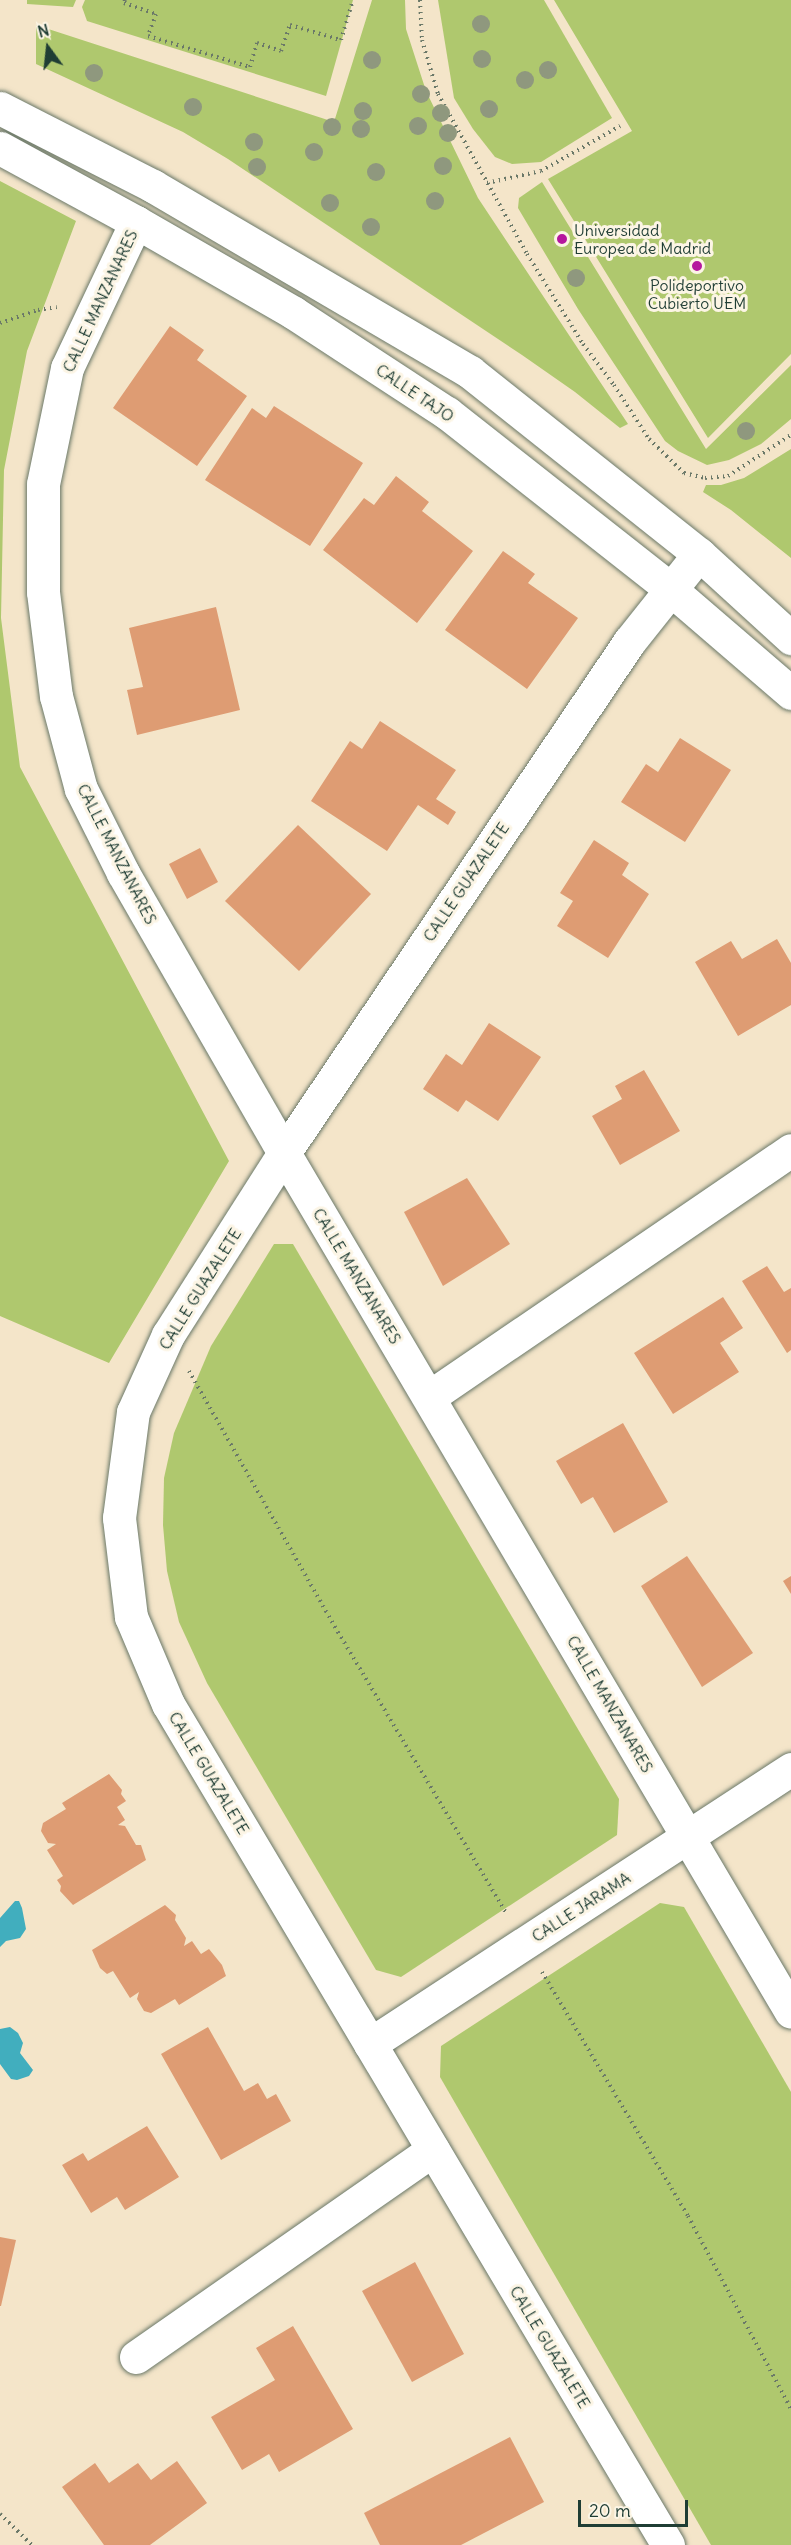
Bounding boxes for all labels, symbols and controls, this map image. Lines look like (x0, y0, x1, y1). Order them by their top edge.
north arrow (18, 18, 78, 78)
text: N (35, 20, 51, 42)
place label: Universidad Europea de Madrid (574, 220, 711, 258)
street label: CALLE MANZANARES (59, 227, 141, 375)
marker: Universidad Europea de Madrid (555, 232, 569, 246)
marker: Polideportivo Cubierto UEM (690, 259, 704, 273)
place label: Polideportivo Cubierto UEM (648, 275, 746, 313)
street label: CALLE TAJO (372, 360, 458, 426)
street label: CALLE MANZANARES (73, 781, 161, 927)
street label: CALLE GUAZALETE (419, 819, 513, 945)
street label: CALLE MANZANARES (309, 1205, 405, 1347)
street label: CALLE GUAZALETE (155, 1225, 245, 1353)
street label: CALLE MANZANARES (563, 1632, 657, 1776)
street label: CALLE GUAZALETE (165, 1708, 253, 1838)
street label: CALLE JARAMA (528, 1868, 634, 1946)
street label: CALLE GUAZALETE (506, 2282, 594, 2412)
scale bar (581, 2488, 690, 2526)
text: 20 m (589, 2499, 631, 2522)

